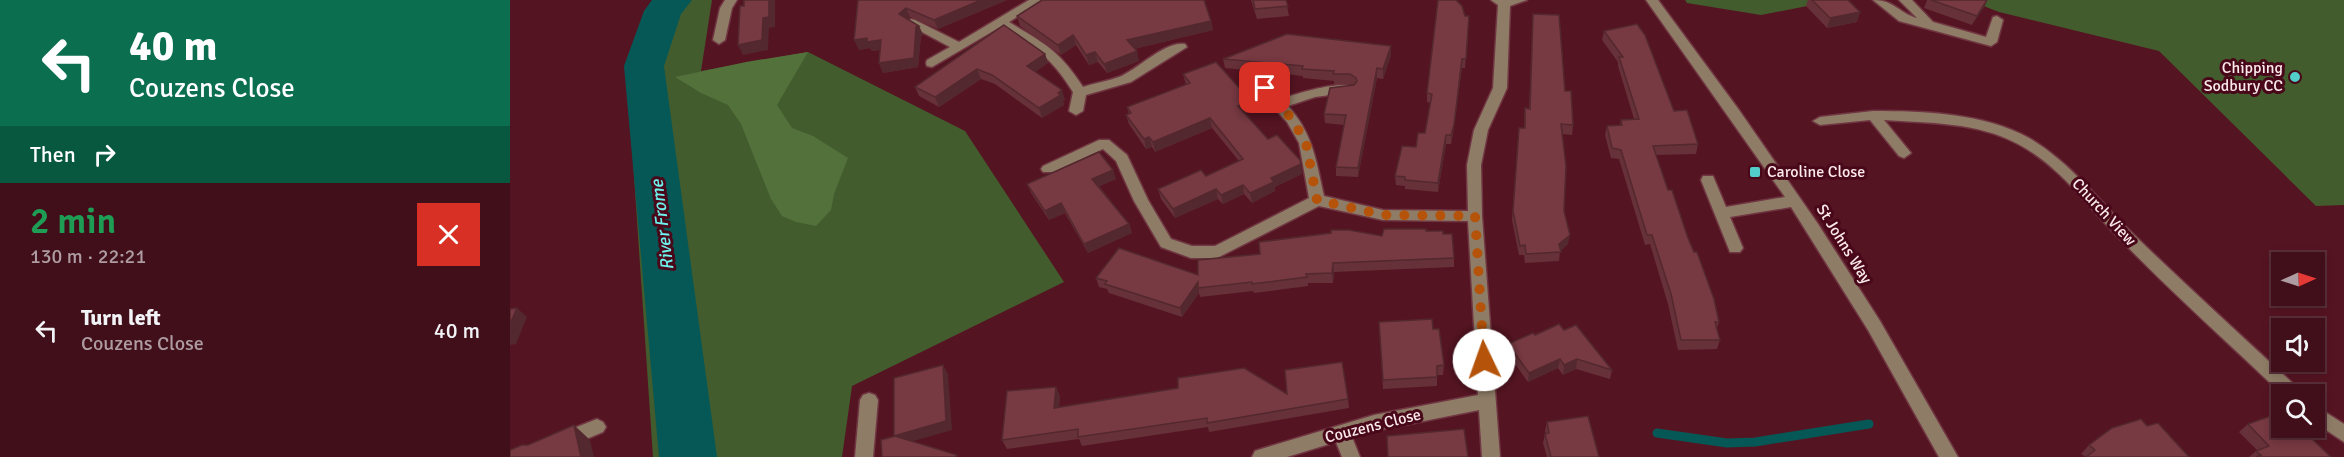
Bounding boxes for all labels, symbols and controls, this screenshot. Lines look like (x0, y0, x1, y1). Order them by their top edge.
text: 40 m (129, 21, 218, 72)
icon: left (30, 24, 108, 102)
place label: Chipping Sodbury CC (2204, 58, 2283, 96)
pin (1239, 62, 1290, 113)
marker: Chipping Sodbury CC (2288, 70, 2302, 84)
icon: arrive (1248, 71, 1281, 104)
text: Couzens Close (129, 72, 295, 105)
icon: right (88, 138, 121, 171)
text: Then (30, 141, 76, 168)
place label: Caroline Close (1767, 162, 1865, 182)
marker: Caroline Close (1748, 165, 1762, 179)
street label: Church View (2068, 174, 2141, 250)
water label: River Frome (645, 178, 678, 272)
text: 2 min (30, 199, 116, 244)
street label: St Johns Way (1812, 201, 1877, 288)
button: close (417, 203, 480, 266)
text: 130 m · 22:21 (30, 244, 146, 269)
north arrow (2271, 252, 2325, 306)
map controls (2271, 252, 2325, 438)
text: Turn left (81, 304, 161, 331)
icon: left (30, 314, 63, 347)
text: 40 m (434, 317, 480, 344)
button: sound (2271, 318, 2325, 372)
position arrow (1452, 328, 1516, 392)
text: Couzens Close (81, 331, 204, 356)
button: search (2271, 384, 2325, 438)
street label: Couzens Close (1323, 404, 1423, 448)

